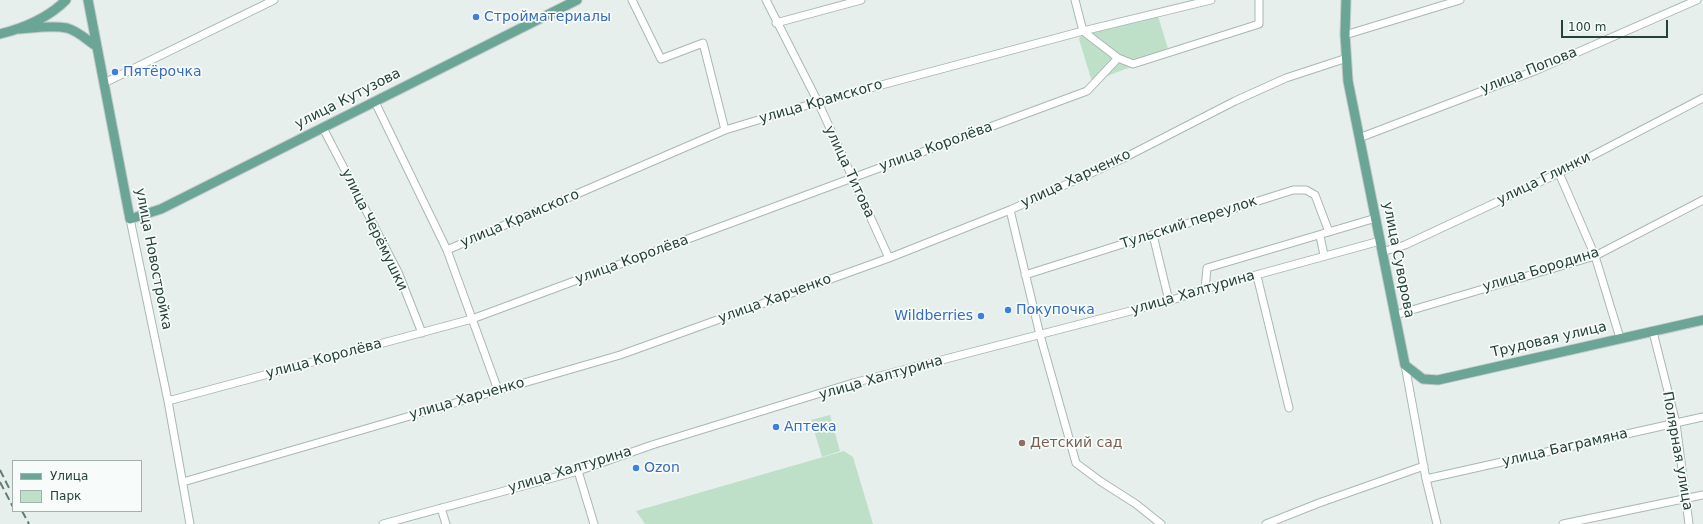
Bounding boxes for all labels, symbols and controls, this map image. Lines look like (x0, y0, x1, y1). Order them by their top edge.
place label: Стройматериалы (484, 9, 611, 25)
marker: Стройматериалы (471, 12, 481, 22)
scale bar (1563, 12, 1670, 38)
text: 100 m (1568, 20, 1606, 34)
street label: улица Попова (1478, 44, 1580, 98)
place label: Пятёрочка (123, 64, 201, 80)
street label: улица Кутузова (292, 65, 404, 133)
marker: Пятёрочка (110, 67, 120, 77)
street label: улица Крамского (757, 76, 885, 128)
street label: улица Королёва (877, 119, 995, 175)
street label: улица Титова (820, 123, 878, 221)
street label: улица Харченко (1019, 146, 1133, 212)
street label: улица Глинки (1494, 149, 1594, 209)
street label: улица Черёмушки (337, 166, 411, 294)
street label: улица Крамского (458, 186, 582, 252)
street label: улица Новостройка (131, 187, 175, 331)
street label: Тульский переулок (1119, 193, 1259, 253)
street label: улица Суворова (1378, 200, 1418, 320)
street label: улица Королёва (573, 232, 691, 288)
street label: улица Бородина (1481, 244, 1601, 296)
street label: улица Халтурина (1129, 267, 1257, 319)
street label: улица Харченко (716, 271, 834, 327)
place label: Покупочка (1016, 302, 1095, 318)
marker: Покупочка (1003, 305, 1013, 315)
place label: Wildberries (894, 308, 973, 324)
marker: Wildberries (976, 311, 986, 321)
street label: Трудовая улица (1490, 319, 1608, 361)
street label: улица Королёва (264, 335, 384, 383)
street label: улица Халтурина (817, 352, 945, 404)
street label: улица Харченко (407, 375, 527, 423)
street label: Полярная улица (1658, 390, 1696, 512)
place label: Аптека (784, 419, 837, 435)
marker: Аптека (771, 422, 781, 432)
street label: улица Баграмяна (1500, 425, 1630, 471)
place label: Детский сад (1030, 435, 1122, 451)
marker: Детский сад (1017, 438, 1027, 448)
street label: улица Халтурина (506, 443, 634, 497)
legend (12, 460, 142, 512)
place label: Ozon (644, 460, 680, 476)
marker: Ozon (631, 463, 641, 473)
text: Улица (50, 469, 88, 483)
text: Парк (50, 489, 81, 503)

